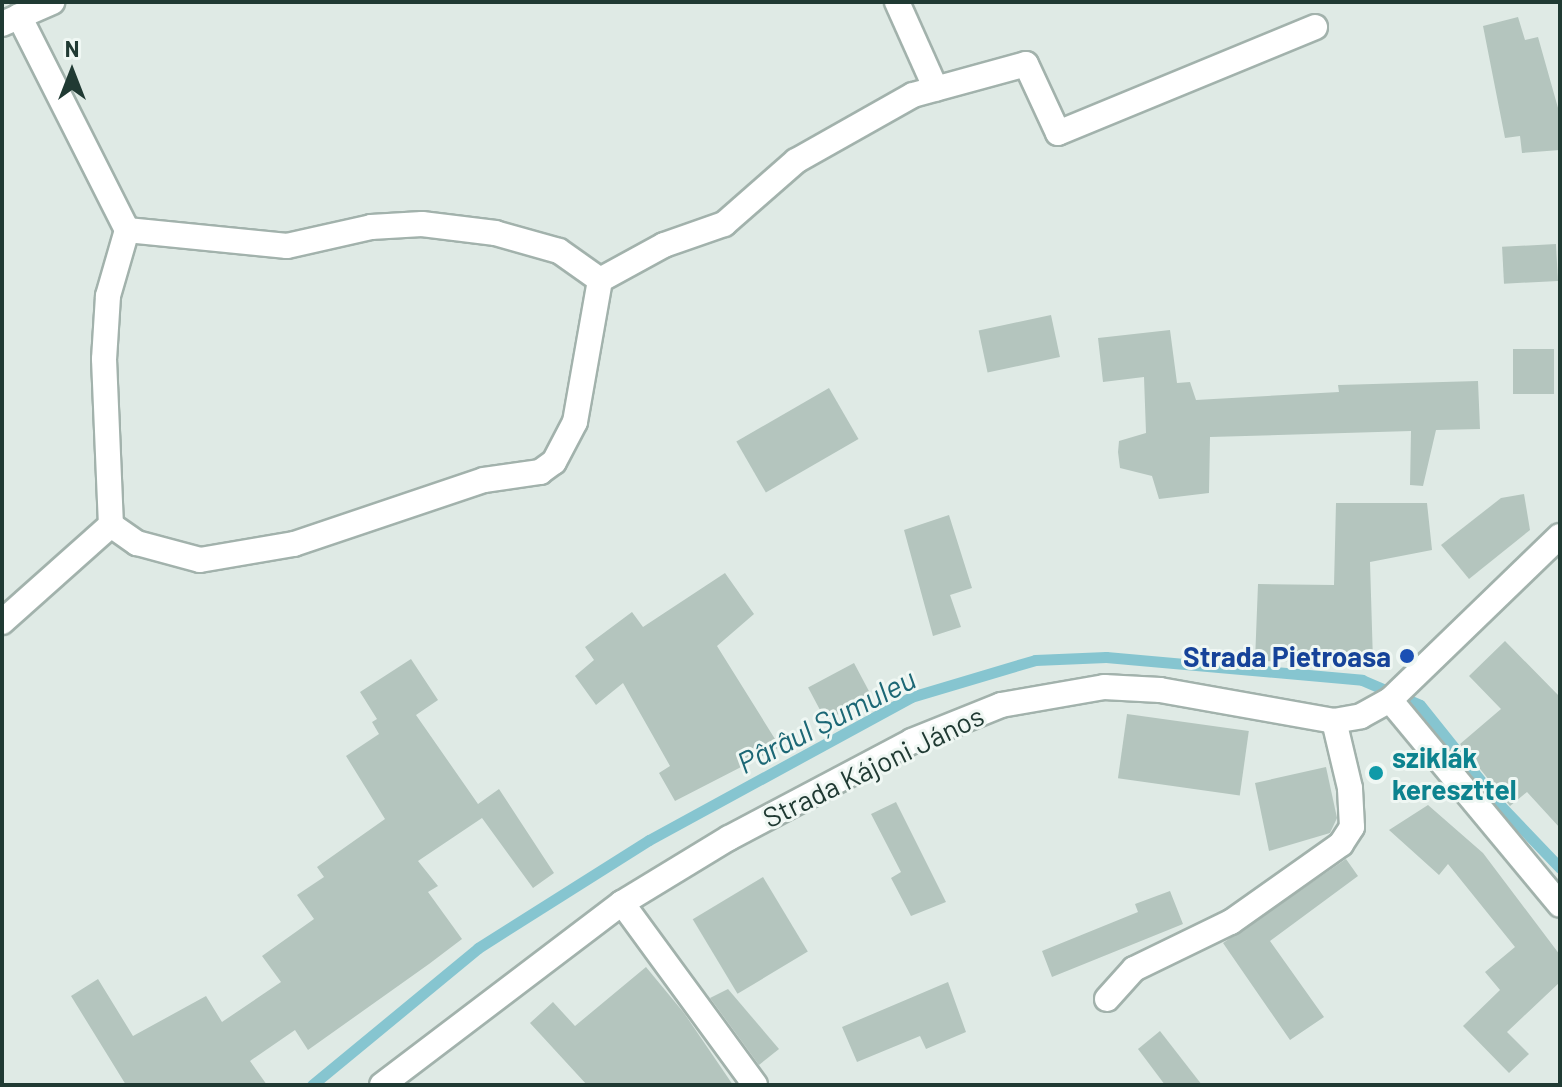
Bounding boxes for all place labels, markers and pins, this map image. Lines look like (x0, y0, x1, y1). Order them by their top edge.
place label: Strada Pietroasa (1183, 639, 1391, 673)
marker: Strada Pietroasa (1398, 647, 1416, 665)
place label: sziklák kereszttel (1392, 740, 1517, 806)
marker: sziklák kereszttel (1367, 764, 1385, 782)

